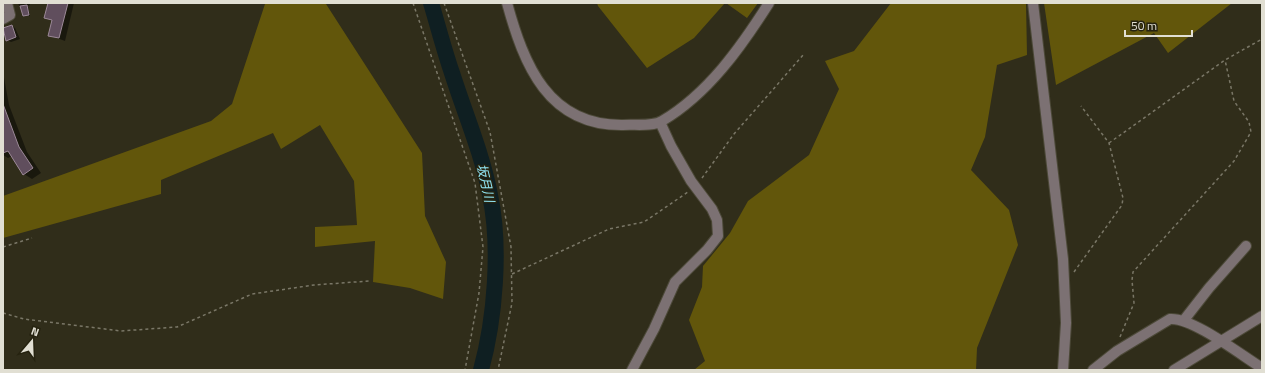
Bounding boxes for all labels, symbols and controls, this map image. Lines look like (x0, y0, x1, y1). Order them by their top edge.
scale bar (1125, 12, 1192, 38)
text: 50 m (1131, 16, 1157, 35)
water label: 坂月川 (472, 162, 501, 206)
north arrow (12, 321, 52, 361)
text: N (29, 323, 41, 340)

